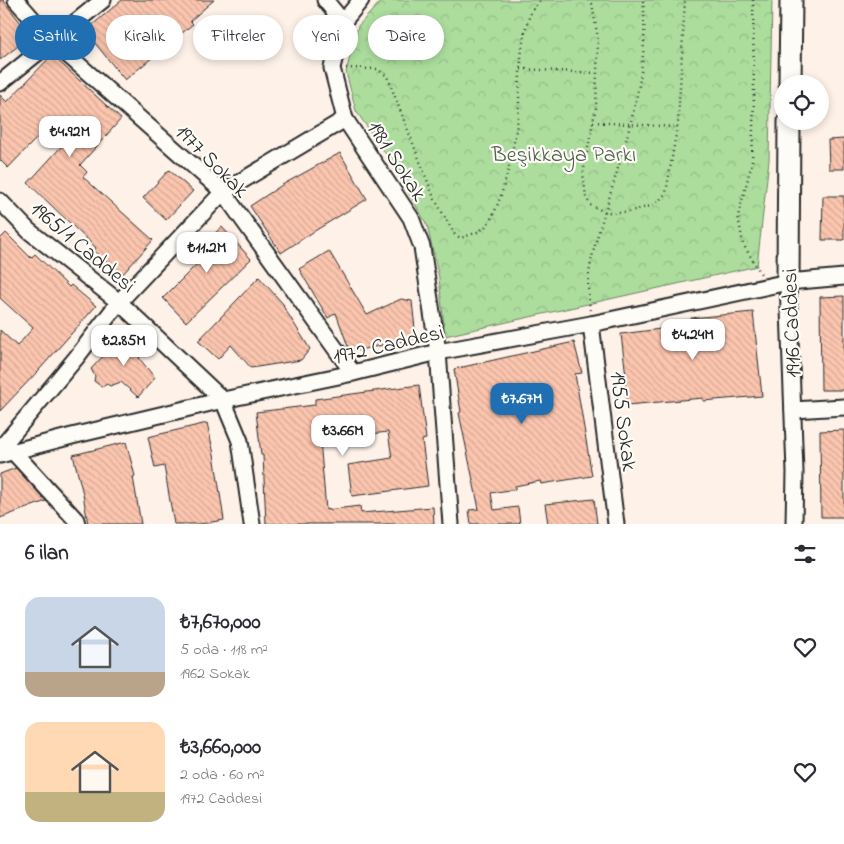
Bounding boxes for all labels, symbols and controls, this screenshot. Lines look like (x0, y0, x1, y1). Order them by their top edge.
chip: Satılık (15, 15, 96, 60)
chip: Kiralık (106, 15, 183, 60)
chip: Filtreler (193, 15, 283, 60)
chip: Yeni (293, 15, 358, 60)
chip: Daire (368, 15, 444, 60)
map controls (774, 75, 829, 130)
button: locate (774, 75, 829, 130)
street label: 1981 Sokak (357, 115, 434, 209)
pin: ₺4.92M (29, 116, 111, 158)
street label: 1977 Sokak (167, 118, 255, 207)
text: ₺4.92M (50, 120, 90, 144)
park label: Beşikkaya Parkı (491, 140, 636, 173)
street label: 1965/1 Caddesi (22, 195, 142, 302)
pin: ₺11.2M (166, 232, 248, 274)
text: ₺11.2M (187, 236, 227, 260)
street label: 1916 Caddesi (775, 268, 811, 378)
street label: 1972 Caddesi (330, 318, 447, 374)
pin: ₺4.24M (652, 318, 734, 361)
text: ₺4.24M (672, 323, 714, 347)
pin: ₺2.85M (83, 324, 165, 367)
text: ₺2.85M (102, 329, 146, 353)
street label: 1955 Sokak (600, 370, 644, 473)
pin: ₺7.67M (481, 382, 563, 425)
text: ₺7.67M (501, 387, 543, 411)
pin: ₺3.66M (302, 414, 384, 457)
text: ₺3.66M (322, 419, 364, 443)
text: 6 ilan (25, 539, 69, 569)
icon: filters (791, 540, 819, 568)
text: ₺7,670,000 (180, 608, 261, 638)
icon: home (65, 617, 125, 677)
icon: heart (791, 633, 819, 661)
text: 5 oda · 118 m² (180, 638, 268, 662)
text: 1962 Sokak (180, 662, 250, 686)
text: ₺3,660,000 (180, 733, 261, 763)
icon: home (65, 742, 125, 802)
icon: heart (791, 758, 819, 786)
text: 2 oda · 60 m² (180, 763, 264, 787)
text: 1972 Caddesi (180, 787, 262, 811)

